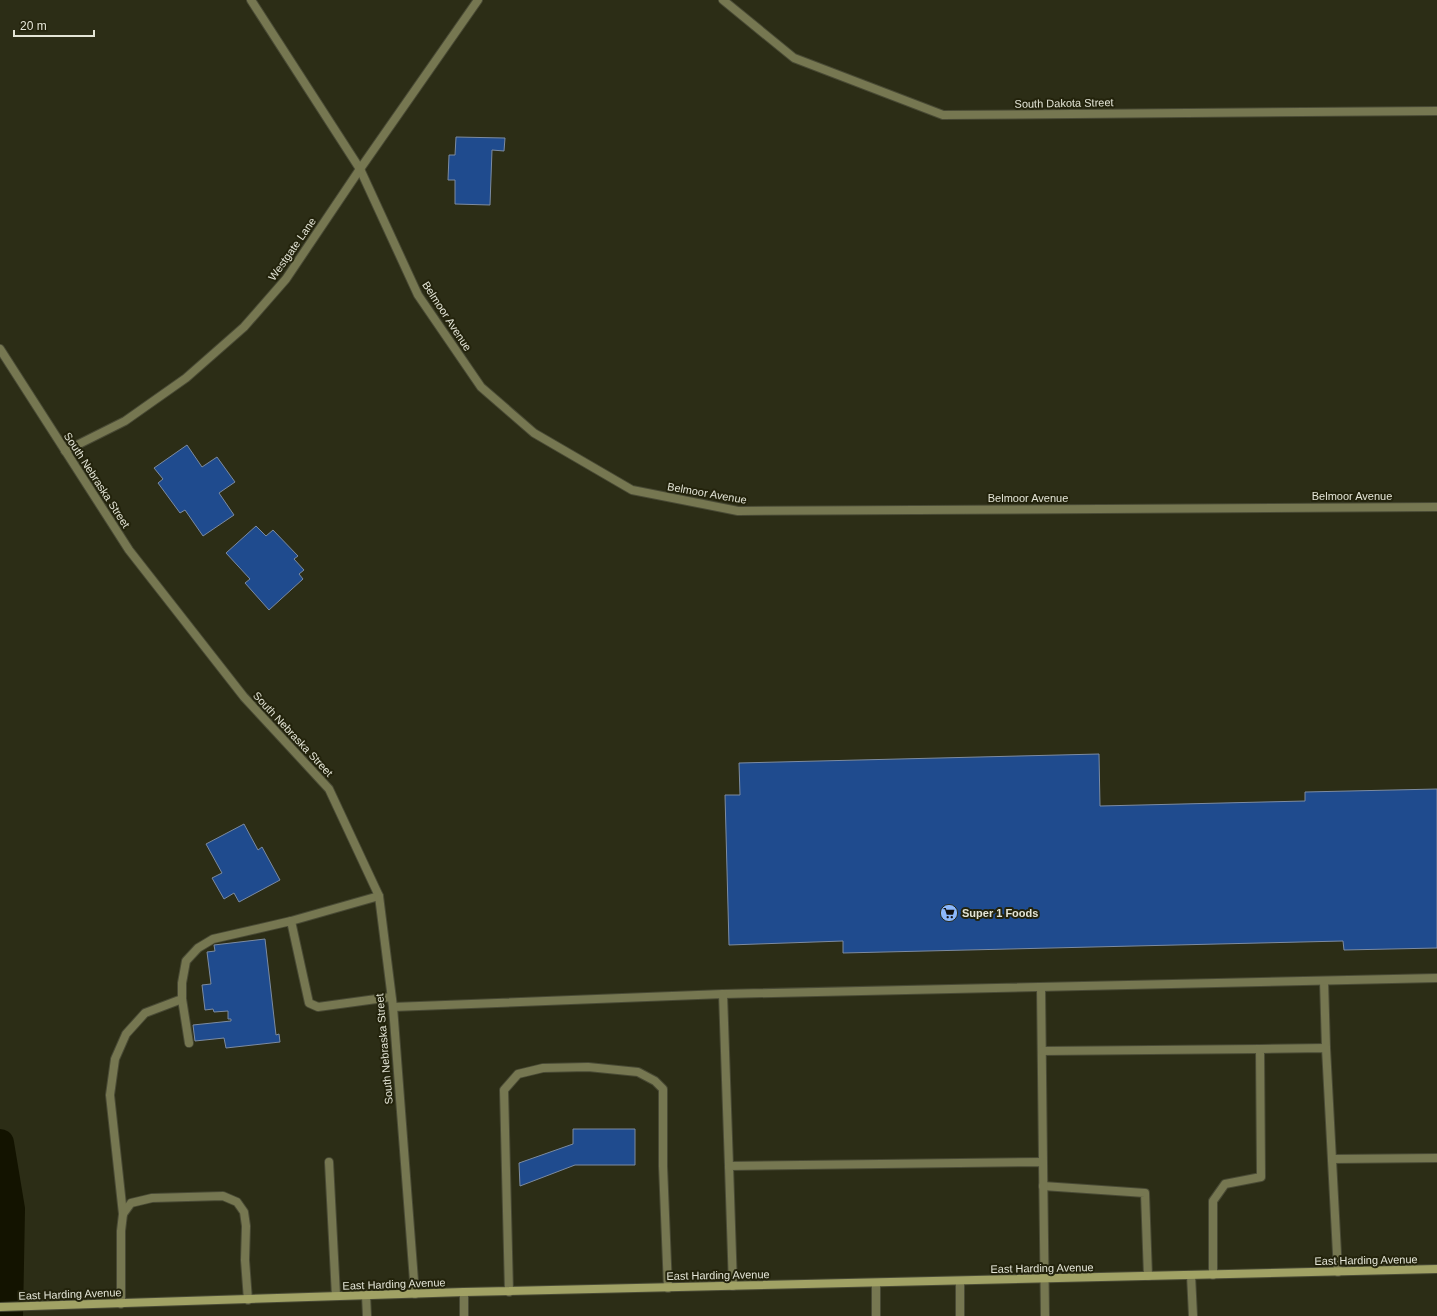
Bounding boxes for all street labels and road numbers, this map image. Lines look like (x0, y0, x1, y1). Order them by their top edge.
street label: South Dakota Street (1014, 96, 1114, 110)
street label: Westgate Lane (266, 215, 318, 283)
street label: Belmoor Avenue (420, 279, 474, 353)
street label: South Nebraska Street (62, 430, 132, 530)
street label: Belmoor Avenue (666, 480, 748, 506)
street label: Belmoor Avenue (1312, 490, 1392, 502)
street label: Belmoor Avenue (988, 492, 1068, 504)
street label: South Nebraska Street (251, 689, 335, 779)
street label: South Nebraska Street (373, 993, 395, 1105)
street label: East Harding Avenue (1314, 1253, 1418, 1267)
street label: East Harding Avenue (990, 1261, 1094, 1275)
street label: East Harding Avenue (666, 1268, 770, 1282)
street label: East Harding Avenue (342, 1276, 446, 1292)
street label: East Harding Avenue (18, 1286, 122, 1302)

